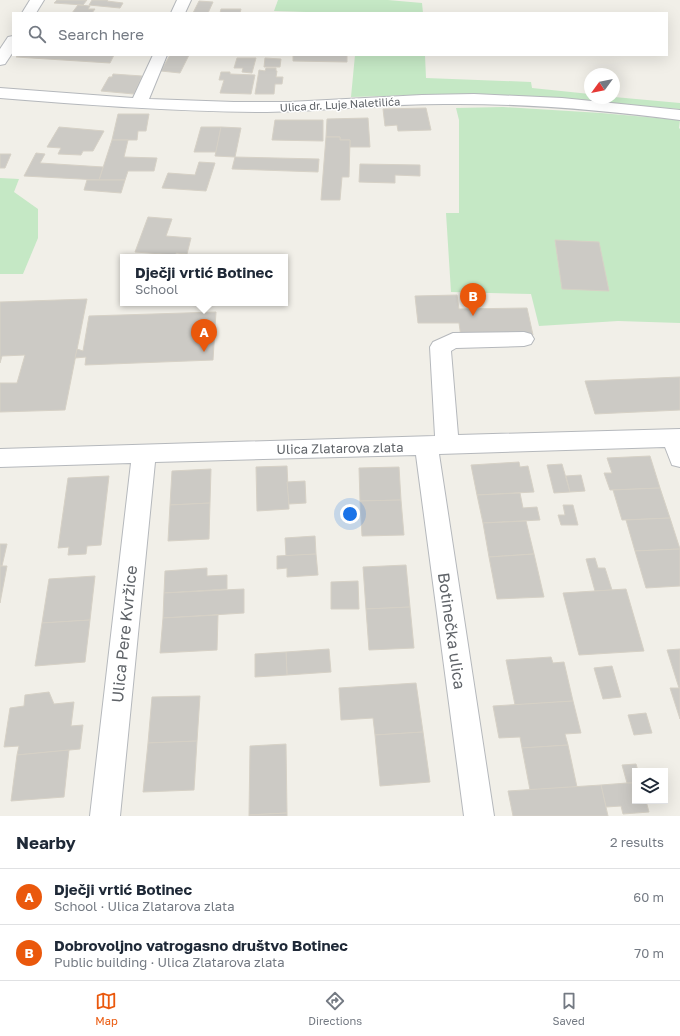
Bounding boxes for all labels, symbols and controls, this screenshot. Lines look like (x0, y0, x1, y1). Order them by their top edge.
search box (12, 12, 668, 56)
icon: search (26, 23, 48, 45)
text: Search here (58, 25, 144, 43)
north arrow (584, 68, 620, 104)
street label: Ulica dr. Luje Naletilića (280, 94, 400, 114)
popup (120, 254, 288, 306)
text: Dječji vrtić Botinec (135, 263, 273, 281)
text: School (135, 281, 178, 297)
pin: B (460, 283, 486, 316)
pin: A (191, 319, 217, 352)
street label: Ulica Zlatarova zlata (276, 439, 404, 457)
your location (340, 504, 360, 524)
street label: Ulica Pere Kvržice (107, 564, 141, 704)
street label: Botinečka ulica (434, 571, 470, 691)
map controls (632, 768, 668, 804)
button: layers (632, 768, 668, 804)
text: Nearby (16, 832, 76, 853)
text: 2 results (610, 834, 664, 850)
text: Dječji vrtić Botinec (54, 880, 192, 898)
text: A (24, 889, 34, 905)
text: 60 m (633, 889, 664, 905)
text: School · Ulica Zlatarova zlata (54, 898, 235, 914)
text: Dobrovoljno vatrogasno društvo Botinec (54, 936, 348, 954)
text: B (24, 945, 34, 961)
text: 70 m (634, 945, 664, 961)
text: Public building · Ulica Zlatarova zlata (54, 954, 285, 970)
tab: Map (95, 990, 118, 1027)
tab: Directions (308, 990, 362, 1027)
tab: Saved (553, 990, 585, 1027)

